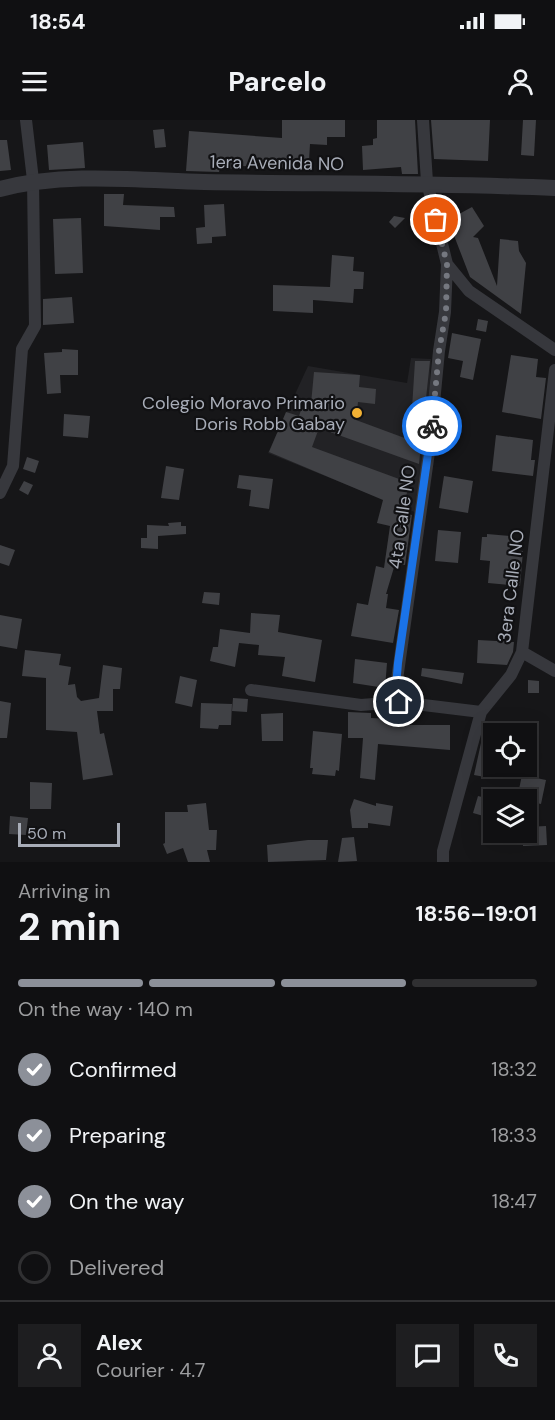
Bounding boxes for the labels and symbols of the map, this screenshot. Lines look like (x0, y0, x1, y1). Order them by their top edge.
street label: 1era Avenida NO (210, 150, 344, 176)
pin (410, 194, 461, 245)
place label: Colegio Moravo Primario Doris Robb Gabay (142, 391, 345, 436)
courier (402, 396, 462, 456)
marker: Colegio Moravo Primario Doris Robb Gabay (350, 406, 364, 420)
street label: 4ta Calle NO (383, 463, 421, 570)
street label: 3era Calle NO (492, 528, 530, 644)
pin (373, 676, 424, 727)
scale bar (18, 820, 120, 848)

